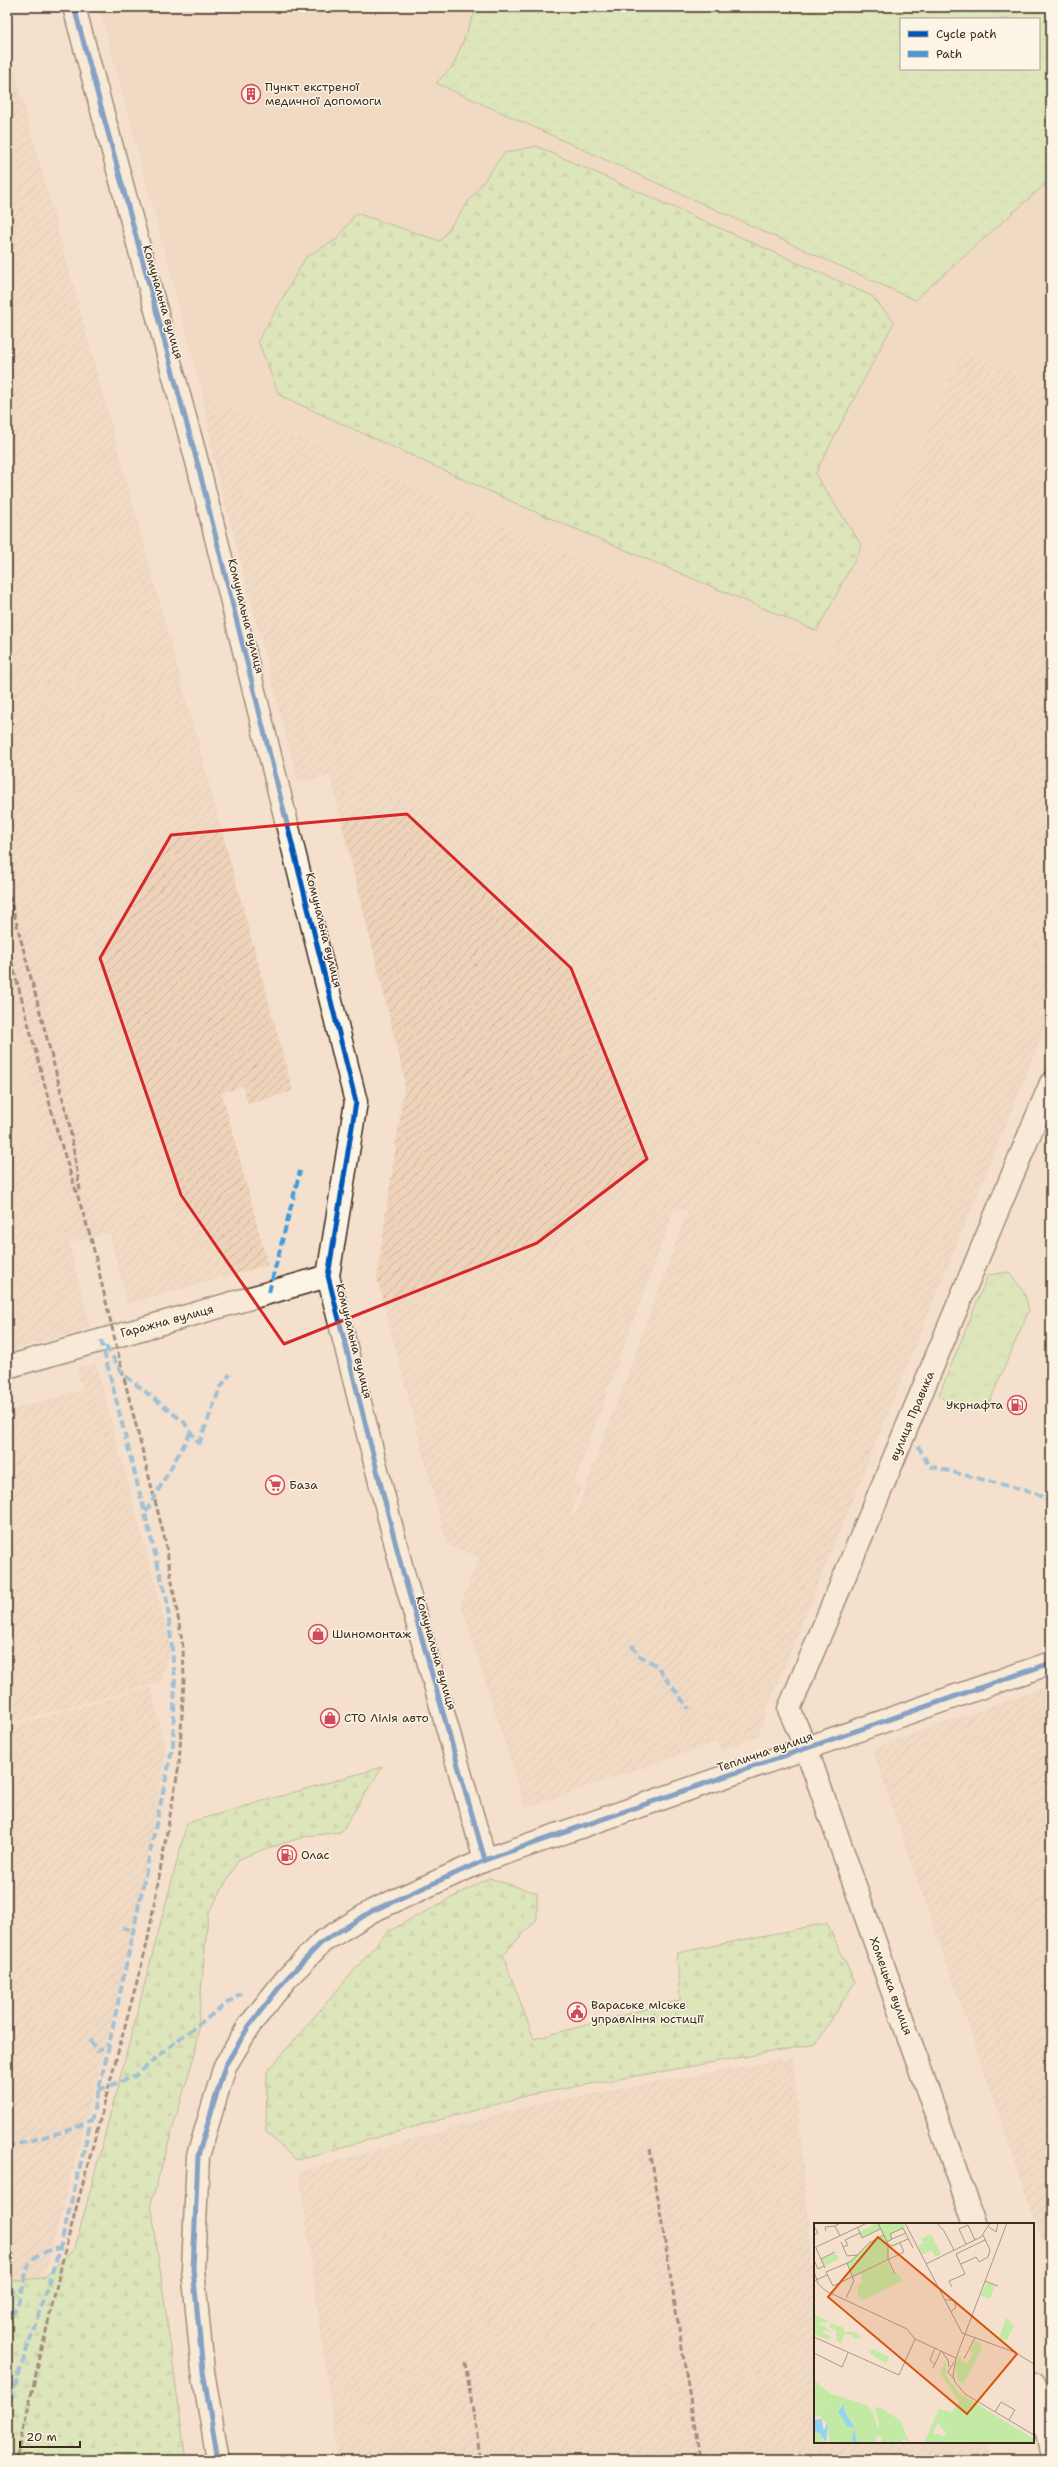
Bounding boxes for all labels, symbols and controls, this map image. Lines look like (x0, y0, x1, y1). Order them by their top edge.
legend (900, 18, 1040, 70)
text: Cycle path (936, 26, 997, 42)
text: Path (936, 46, 962, 62)
place label: Пункт екстреної медичної допомоги (265, 79, 382, 109)
building icon: Пункт екстреної медичної допомоги (240, 83, 262, 105)
street label: Комунальна вулиця (139, 243, 187, 361)
street label: Комунальна вулиця (224, 557, 268, 675)
street label: Комунальна вулиця (302, 871, 346, 989)
street label: Комунальна вулиця (332, 1282, 376, 1400)
street label: Гаражна вулиця (119, 1301, 215, 1341)
street label: вулиця Правика (886, 1368, 938, 1463)
fuel station icon: Укрнафта (1006, 1394, 1028, 1416)
place label: Укрнафта (946, 1397, 1004, 1413)
supermarket icon: База (264, 1474, 286, 1496)
place label: База (289, 1477, 318, 1493)
street label: Комунальна вулиця (412, 1594, 460, 1712)
shop icon: Шиномонтаж (307, 1623, 329, 1645)
place label: Шиномонтаж (332, 1626, 411, 1642)
shop icon: СТО Лілія авто (319, 1707, 341, 1729)
place label: СТО Лілія авто (344, 1710, 429, 1726)
street label: Теплична вулиця (715, 1728, 815, 1776)
fuel station icon: Олас (276, 1844, 298, 1866)
place label: Олас (301, 1847, 330, 1863)
street label: Хомецька вулиця (866, 1935, 916, 2037)
place label: Вараське міське управління юстиції (591, 1997, 704, 2027)
public building icon: Вараське міське управління юстиції (566, 2001, 588, 2023)
inset map (814, 2223, 1034, 2443)
scale bar (20, 2423, 80, 2449)
text: 20 m (26, 2429, 57, 2445)

